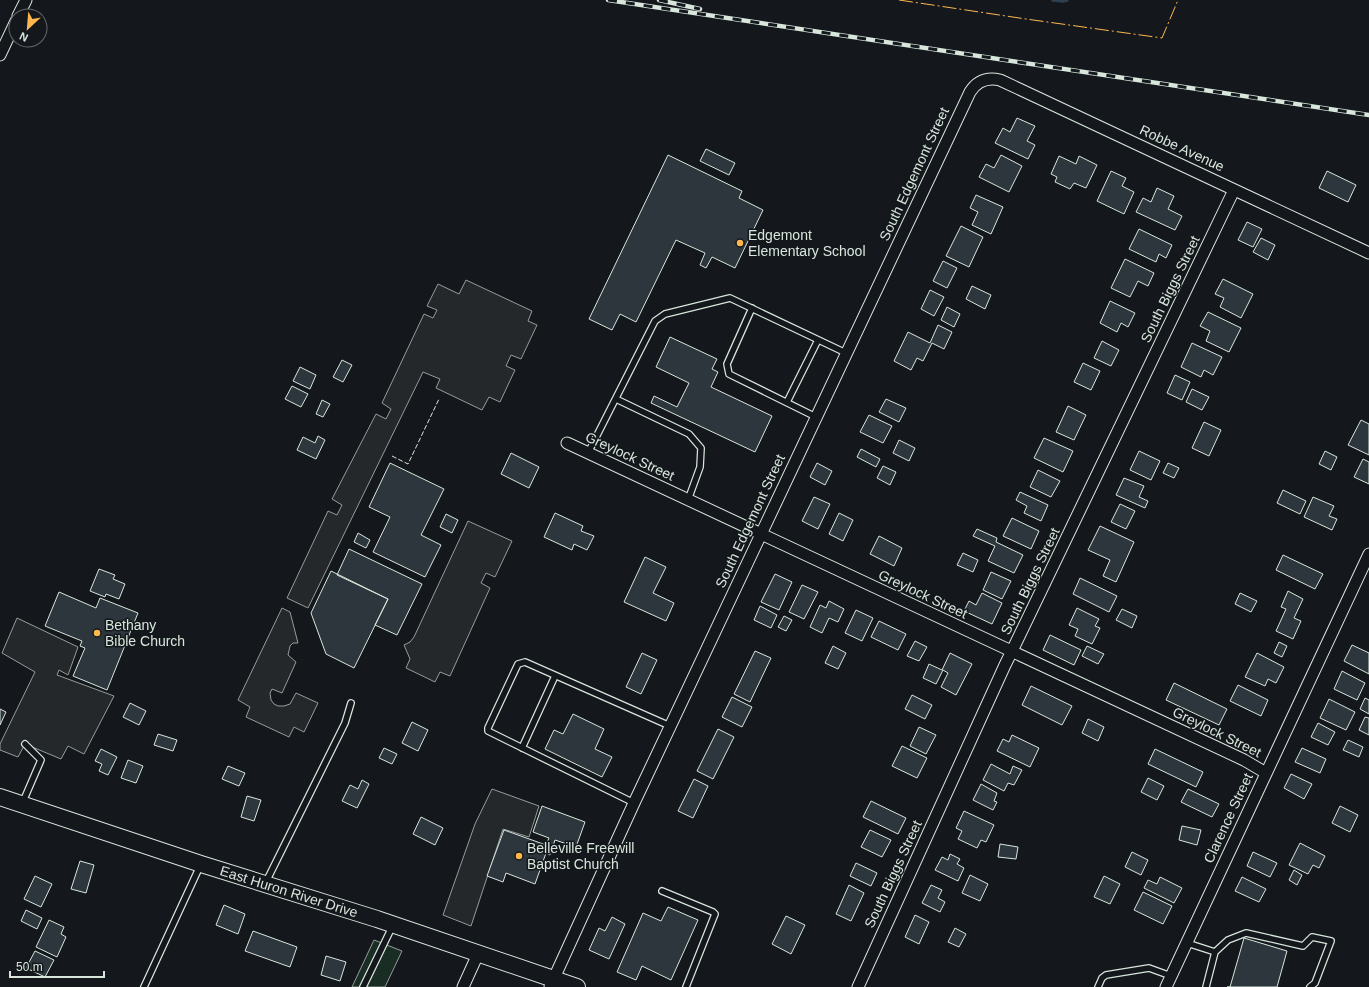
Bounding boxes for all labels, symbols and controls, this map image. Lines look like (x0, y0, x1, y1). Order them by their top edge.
north arrow (8, 8, 48, 48)
text: N (17, 30, 30, 44)
street label: South Edgemont Street (876, 105, 952, 243)
street label: Robbe Avenue (1137, 121, 1227, 175)
place label: Edgemont Elementary School (748, 227, 866, 259)
street label: South Biggs Street (1137, 233, 1203, 345)
marker: Edgemont Elementary School (735, 238, 745, 248)
street label: Greylock Street (583, 428, 677, 484)
street label: South Edgemont Street (712, 452, 788, 590)
street label: South Biggs Street (997, 525, 1063, 637)
street label: Greylock Street (876, 566, 970, 622)
place label: Bethany Bible Church (105, 617, 185, 649)
marker: Bethany Bible Church (92, 628, 102, 638)
street label: Greylock Street (1170, 704, 1264, 760)
street label: Clarence Street (1200, 770, 1256, 865)
street label: South Biggs Street (861, 818, 925, 930)
place label: Belleville Freewill Baptist Church (527, 840, 634, 872)
marker: Belleville Freewill Baptist Church (514, 851, 524, 861)
street label: East Huron River Drive (218, 862, 360, 921)
scale bar (10, 953, 104, 979)
text: 50 m (16, 960, 43, 974)

